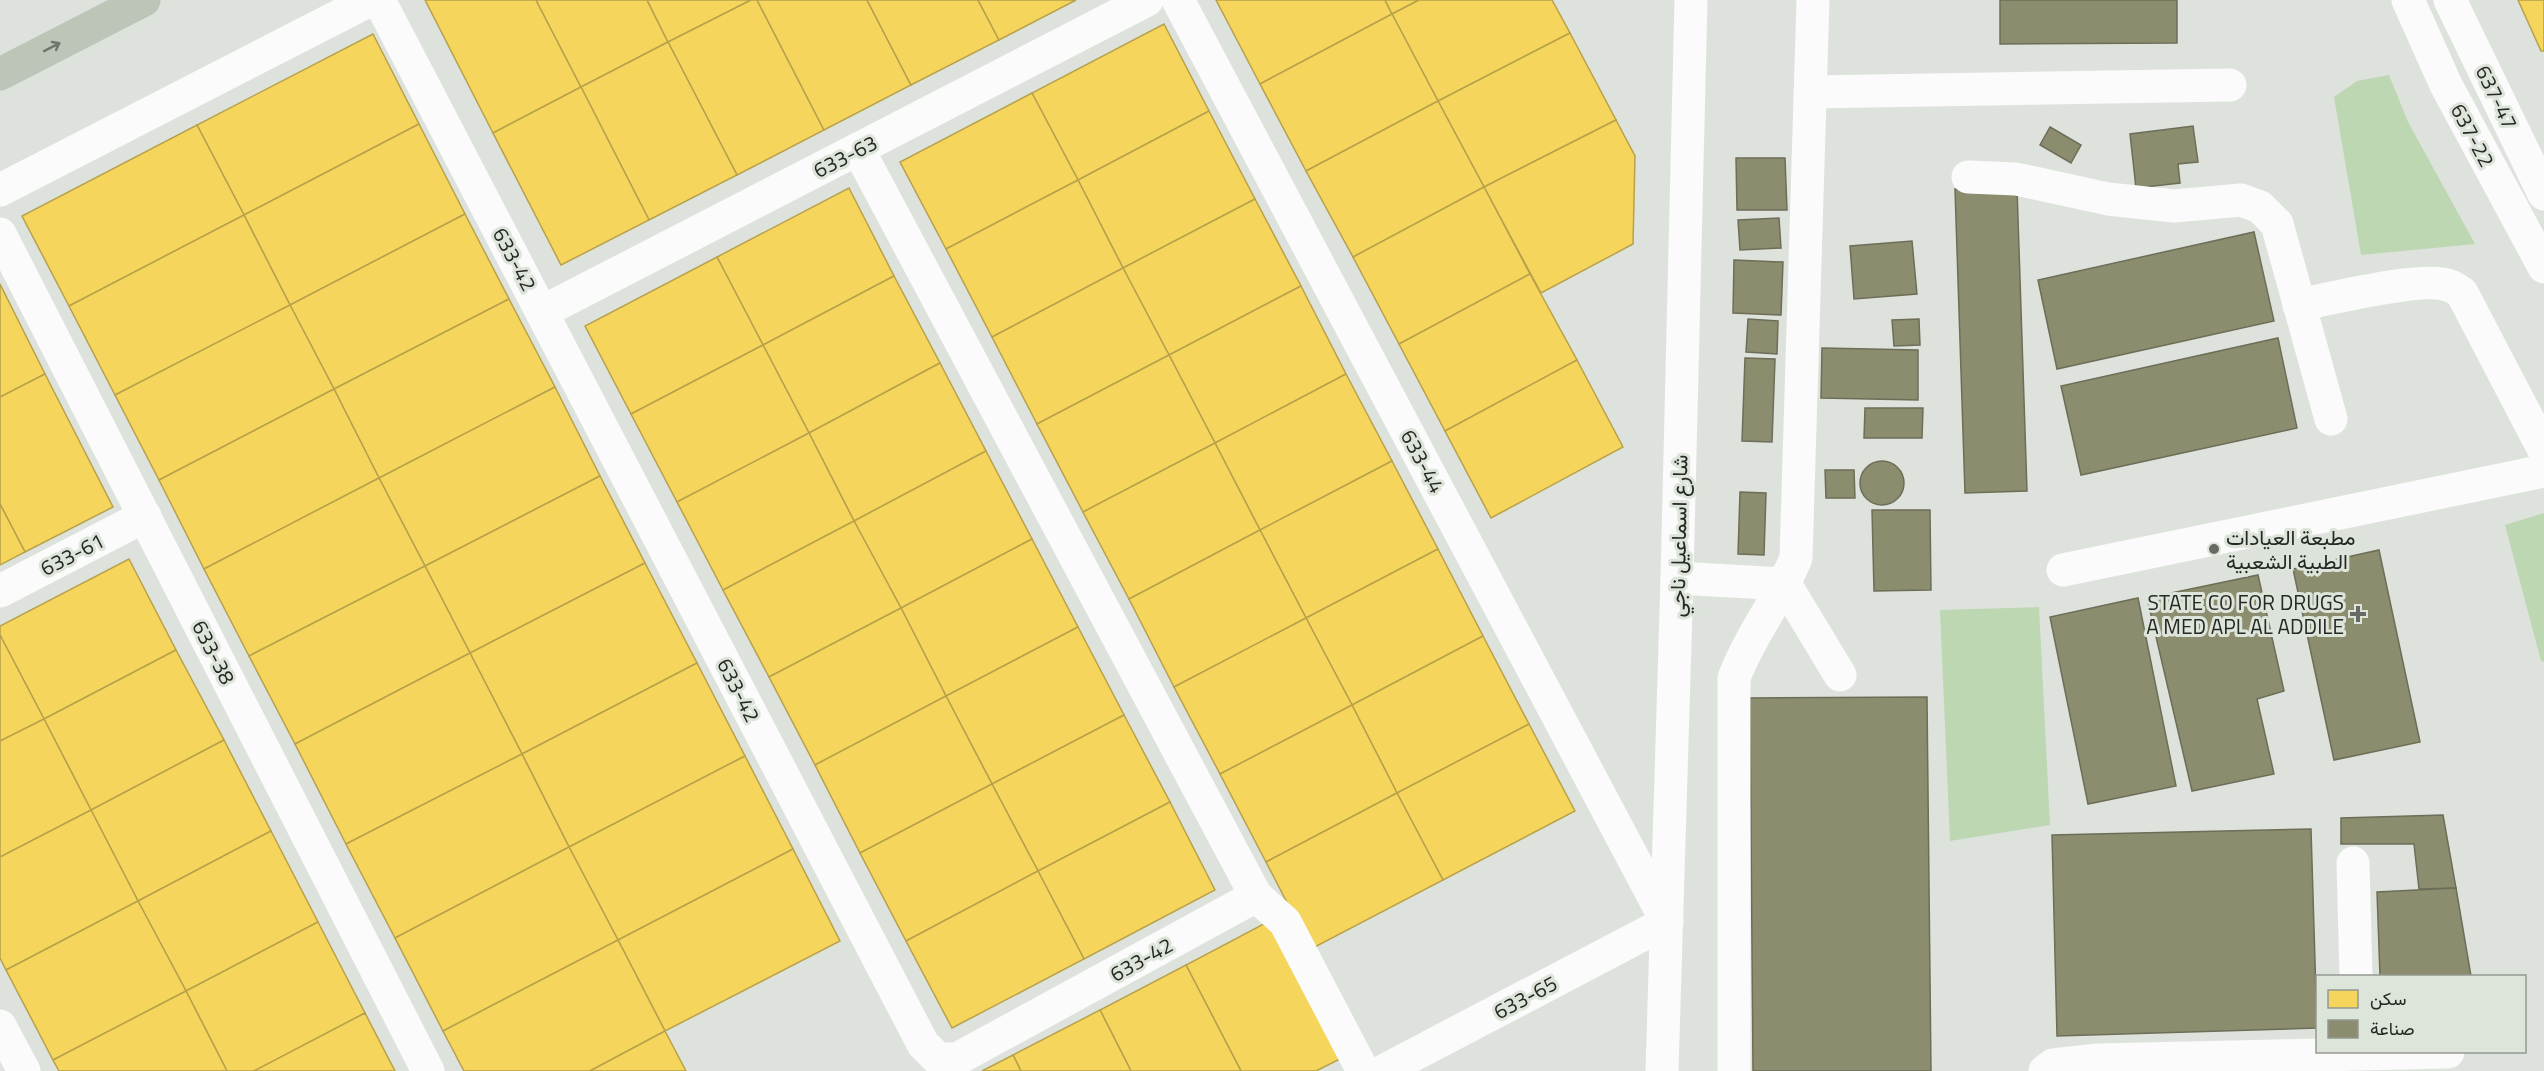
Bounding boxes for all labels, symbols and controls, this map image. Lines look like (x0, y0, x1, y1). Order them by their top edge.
one-way arrow (43, 41, 60, 53)
street label: 637-47 (2468, 59, 2526, 135)
street label: 637-22 (2443, 97, 2503, 173)
street label: 633-63 (807, 126, 883, 186)
street label: 633-42 (485, 221, 545, 297)
street label: 633-44 (1393, 423, 1453, 499)
street label: شارع اسماعيل ناجي (1661, 454, 1697, 618)
place label: مطبعة العيادات الطبية الشعبية (2226, 521, 2356, 577)
street label: 633-61 (34, 524, 110, 584)
marker: مطبعة العيادات الطبية الشعبية (2207, 542, 2221, 556)
place label: STATE CO FOR DRUGS A MED APL AL ADDILE (2146, 586, 2344, 642)
marker: STATE CO FOR DRUGS A MED APL AL ADDILE (2349, 605, 2367, 623)
street label: 633-38 (184, 614, 244, 690)
street label: 633-42 (709, 652, 769, 728)
street label: 633-42 (1104, 929, 1178, 989)
street label: 633-65 (1487, 967, 1563, 1027)
legend (2316, 975, 2526, 1053)
text: سكن (2370, 985, 2406, 1012)
text: صناعة (2370, 1015, 2415, 1042)

